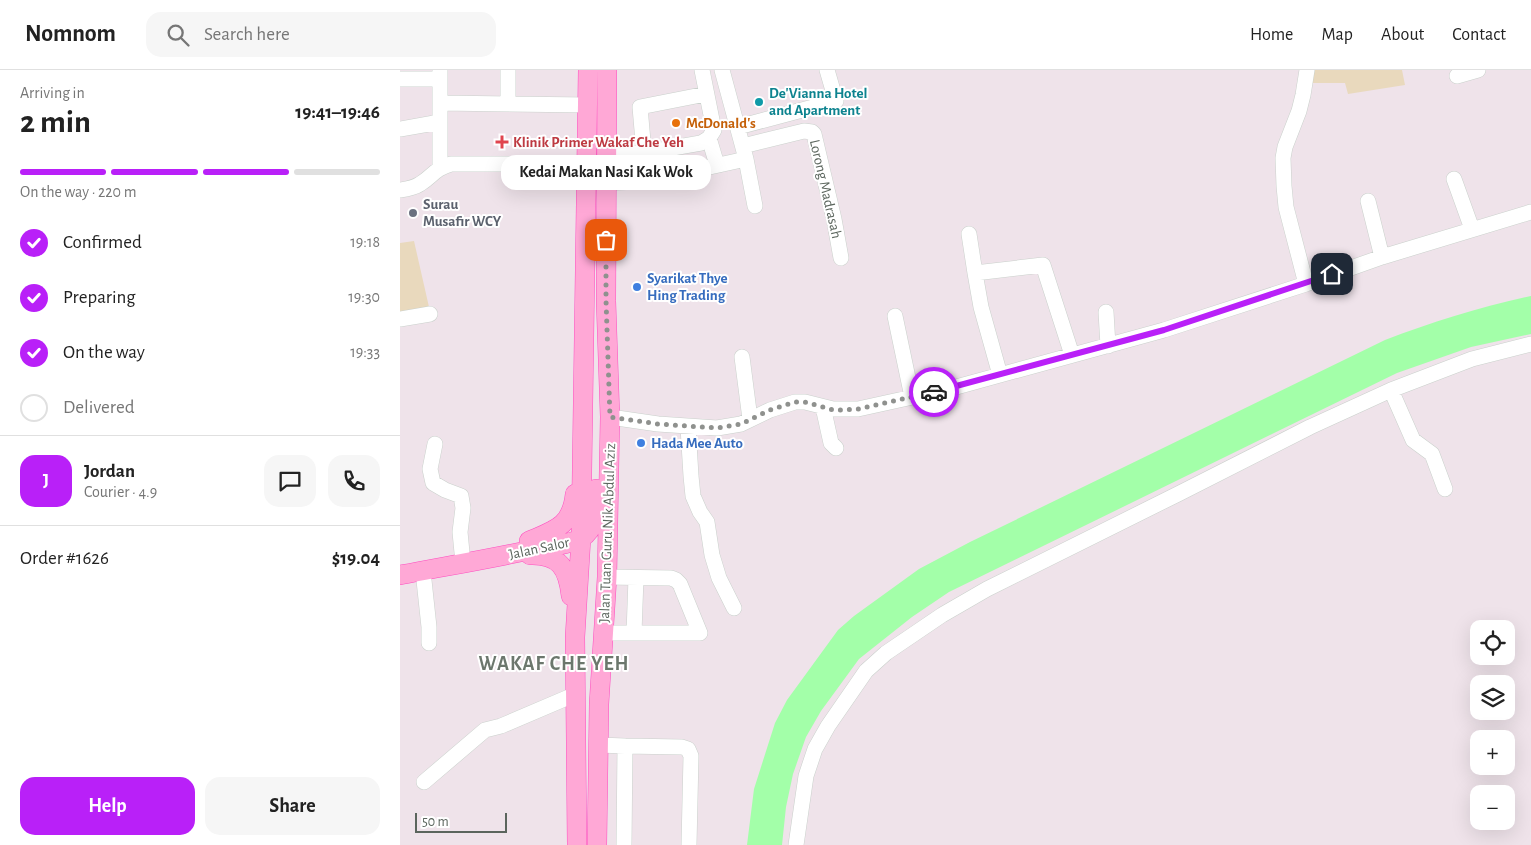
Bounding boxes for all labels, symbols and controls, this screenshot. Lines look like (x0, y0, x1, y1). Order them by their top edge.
search box (146, 12, 496, 57)
icon: search (164, 21, 192, 49)
text: Nomnom (25, 22, 116, 46)
text: Search here (204, 25, 290, 44)
text: Home (1250, 26, 1293, 44)
text: Map (1321, 26, 1353, 44)
text: About (1381, 26, 1424, 44)
text: Contact (1452, 26, 1506, 44)
text: Arriving in (20, 85, 85, 101)
place label: De'Vianna Hotel and Apartment (769, 86, 867, 118)
marker: De'Vianna Hotel and Apartment (753, 96, 765, 108)
text: 19:41–19:46 (295, 103, 380, 122)
text: 2 min (20, 106, 91, 138)
place label: McDonald's (686, 116, 756, 131)
marker: McDonald's (670, 117, 682, 129)
marker: Klinik Primer Wakaf Che Yeh (495, 135, 509, 149)
place label: Klinik Primer Wakaf Che Yeh (513, 135, 684, 150)
street label: Lorong Madrasah (807, 138, 844, 240)
callout: Kedai Makan Nasi Kak Wok (501, 155, 711, 190)
text: Kedai Makan Nasi Kak Wok (519, 164, 693, 180)
text: On the way · 220 m (20, 184, 136, 200)
place label: Surau Musafir WCY (423, 197, 502, 229)
marker: Surau Musafir WCY (407, 207, 419, 219)
pin (585, 219, 627, 261)
icon: bag (592, 226, 620, 254)
icon: check (20, 229, 48, 257)
text: Confirmed (63, 233, 142, 252)
text: 19:18 (350, 234, 380, 250)
pin (1311, 253, 1353, 295)
icon: home (1318, 260, 1346, 288)
place label: Syarikat Thye Hing Trading (647, 271, 728, 303)
marker: Syarikat Thye Hing Trading (631, 281, 643, 293)
icon: check (20, 284, 48, 312)
text: Preparing (63, 288, 136, 307)
text: 19:30 (348, 289, 380, 305)
icon: check (20, 339, 48, 367)
text: On the way (63, 343, 145, 362)
text: 19:33 (350, 344, 380, 360)
courier (909, 367, 959, 417)
icon: car (920, 378, 948, 406)
text: Delivered (63, 398, 135, 417)
place label: Hada Mee Auto (651, 436, 743, 451)
marker: Hada Mee Auto (635, 437, 647, 449)
street label: Jalan Tuan Guru Nik Abdul Aziz (597, 443, 618, 623)
button: chat (264, 455, 316, 507)
button: phone (328, 455, 380, 507)
text: Jordan (84, 462, 135, 481)
text: J (43, 471, 49, 490)
text: Courier · 4.9 (84, 484, 157, 500)
street label: Jalan Salor (507, 535, 571, 562)
text: Order #1626 (20, 549, 109, 568)
text: $19.04 (332, 549, 380, 568)
map controls (1470, 620, 1515, 830)
button: locate (1470, 620, 1515, 665)
district label: WAKAF CHE YEH (479, 654, 629, 674)
button: layers (1470, 675, 1515, 720)
button: + (1470, 730, 1515, 775)
button: Help (20, 777, 195, 835)
button: Share (205, 777, 380, 835)
button: − (1470, 785, 1515, 830)
scale bar (415, 810, 508, 833)
text: 50 m (422, 815, 449, 829)

